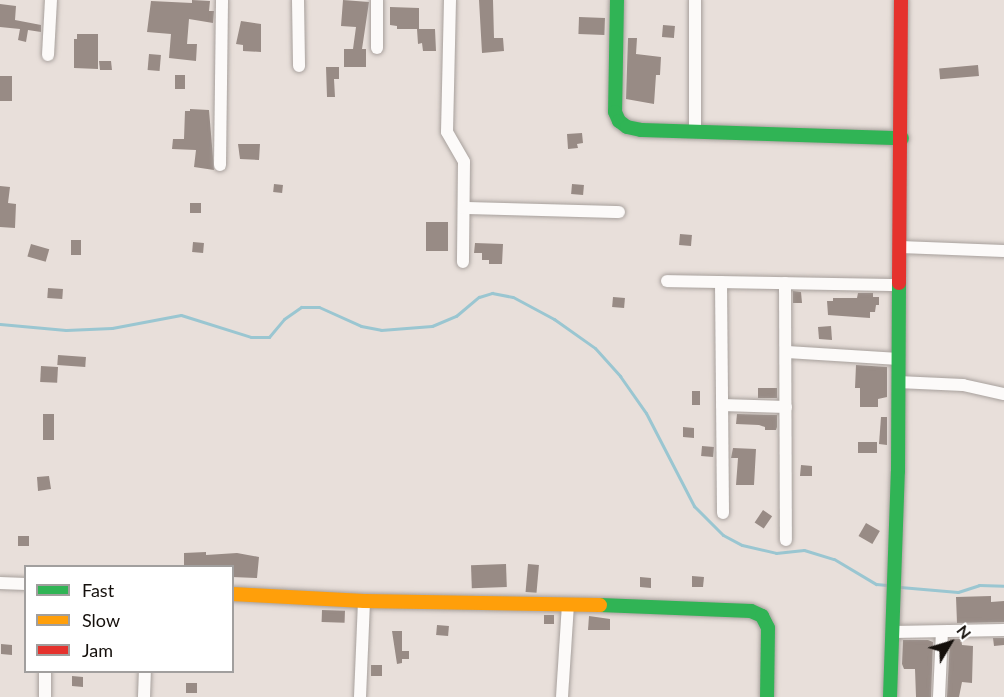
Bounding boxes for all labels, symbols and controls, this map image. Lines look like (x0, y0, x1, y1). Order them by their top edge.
legend (24, 565, 234, 673)
text: Fast (82, 579, 114, 601)
text: Slow (82, 609, 120, 631)
north arrow (920, 613, 980, 673)
text: N (953, 621, 976, 642)
text: Jam (82, 639, 113, 661)

